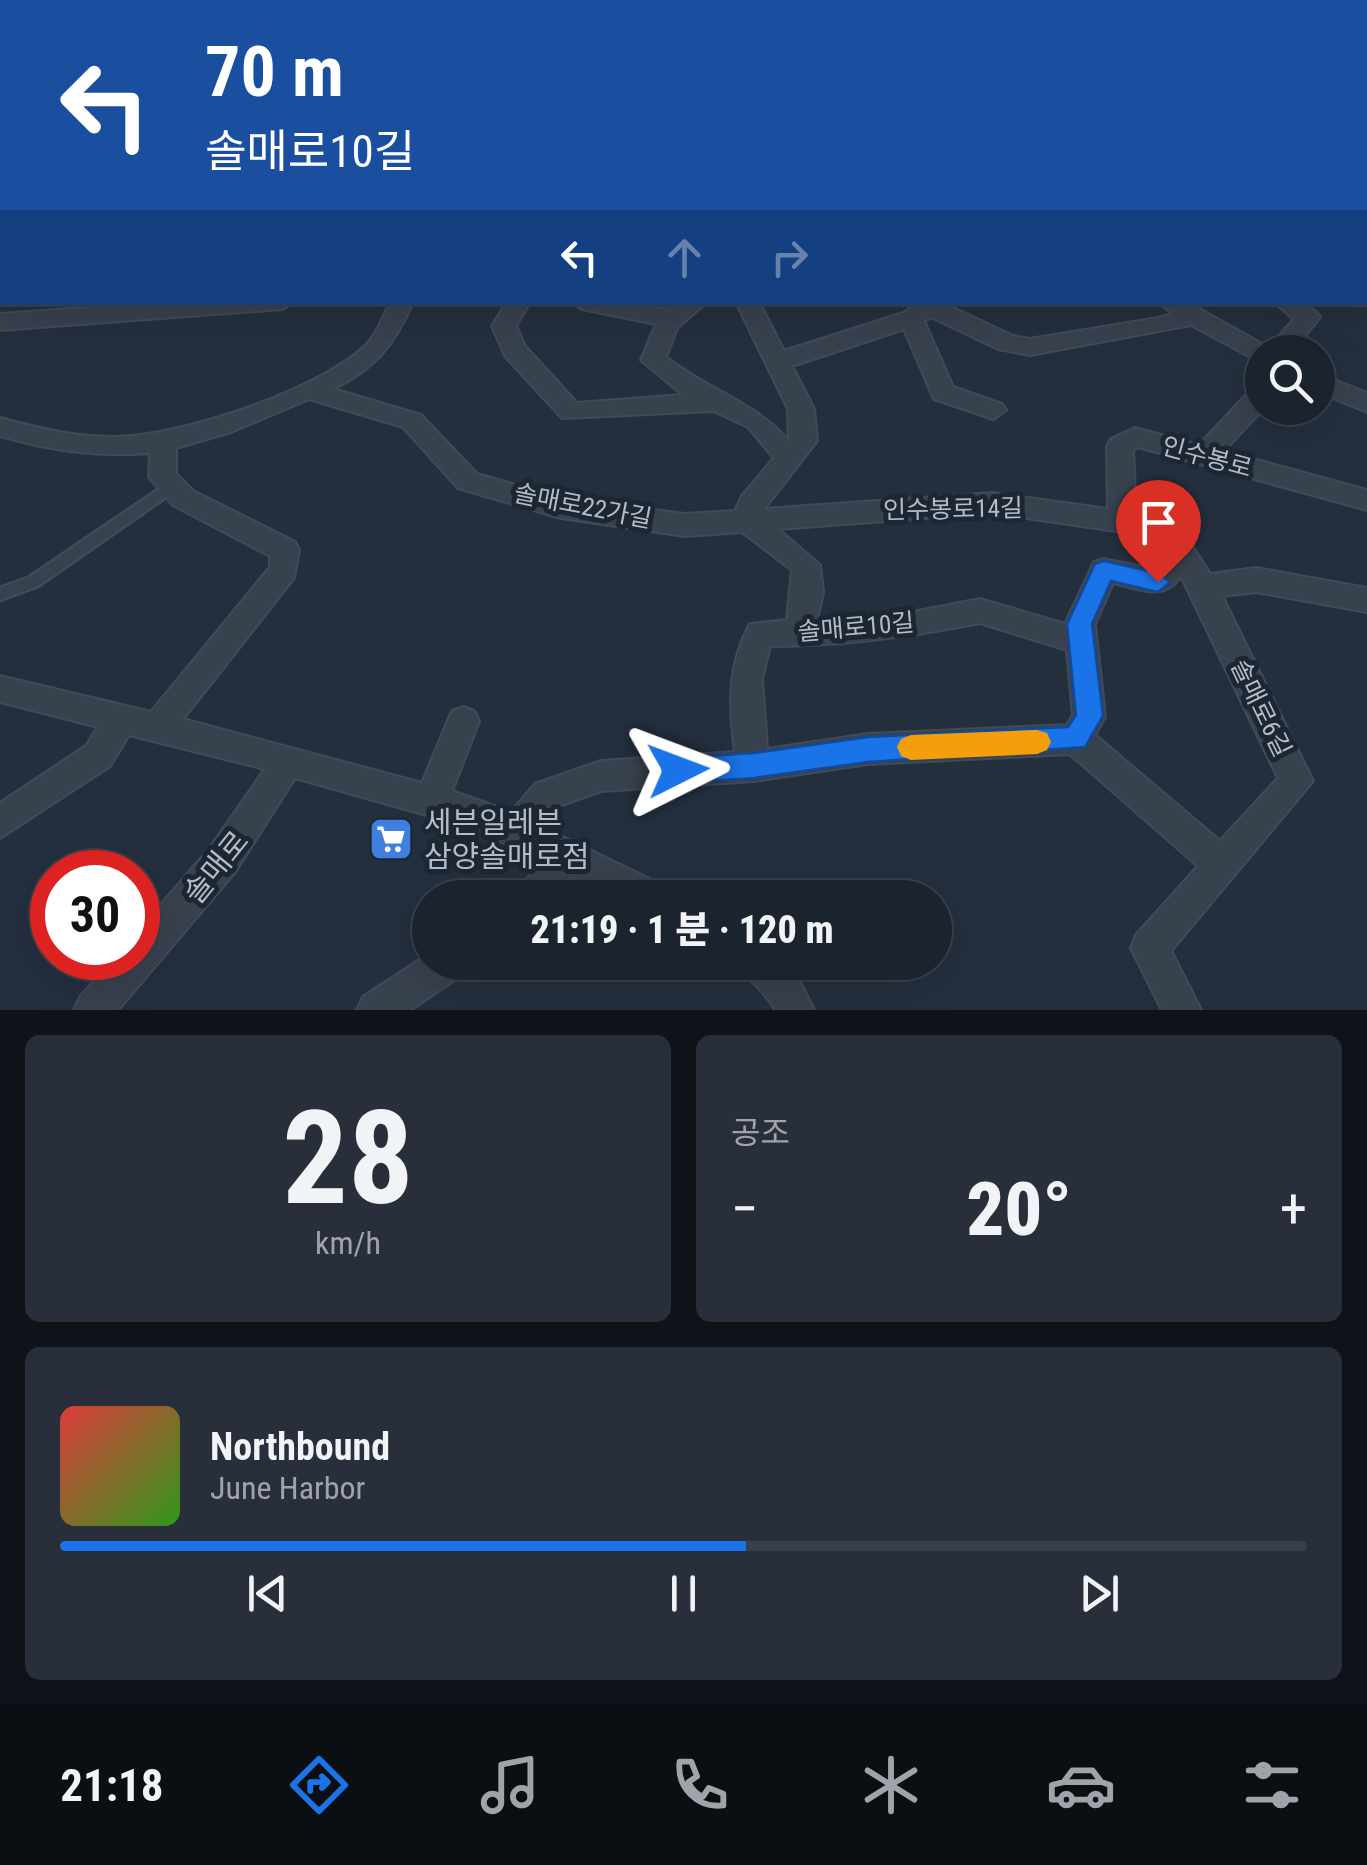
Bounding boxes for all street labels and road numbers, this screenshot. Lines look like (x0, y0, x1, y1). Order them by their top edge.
street label: 인수봉로 (1159, 431, 1255, 483)
street label: 솔매로22가길 (512, 478, 654, 534)
street label: 인수봉로14길 (883, 493, 1023, 525)
street label: 솔매로10길 (797, 607, 915, 647)
street label: 솔매로6길 (1225, 655, 1297, 761)
street label: 솔매로 (176, 824, 256, 910)

